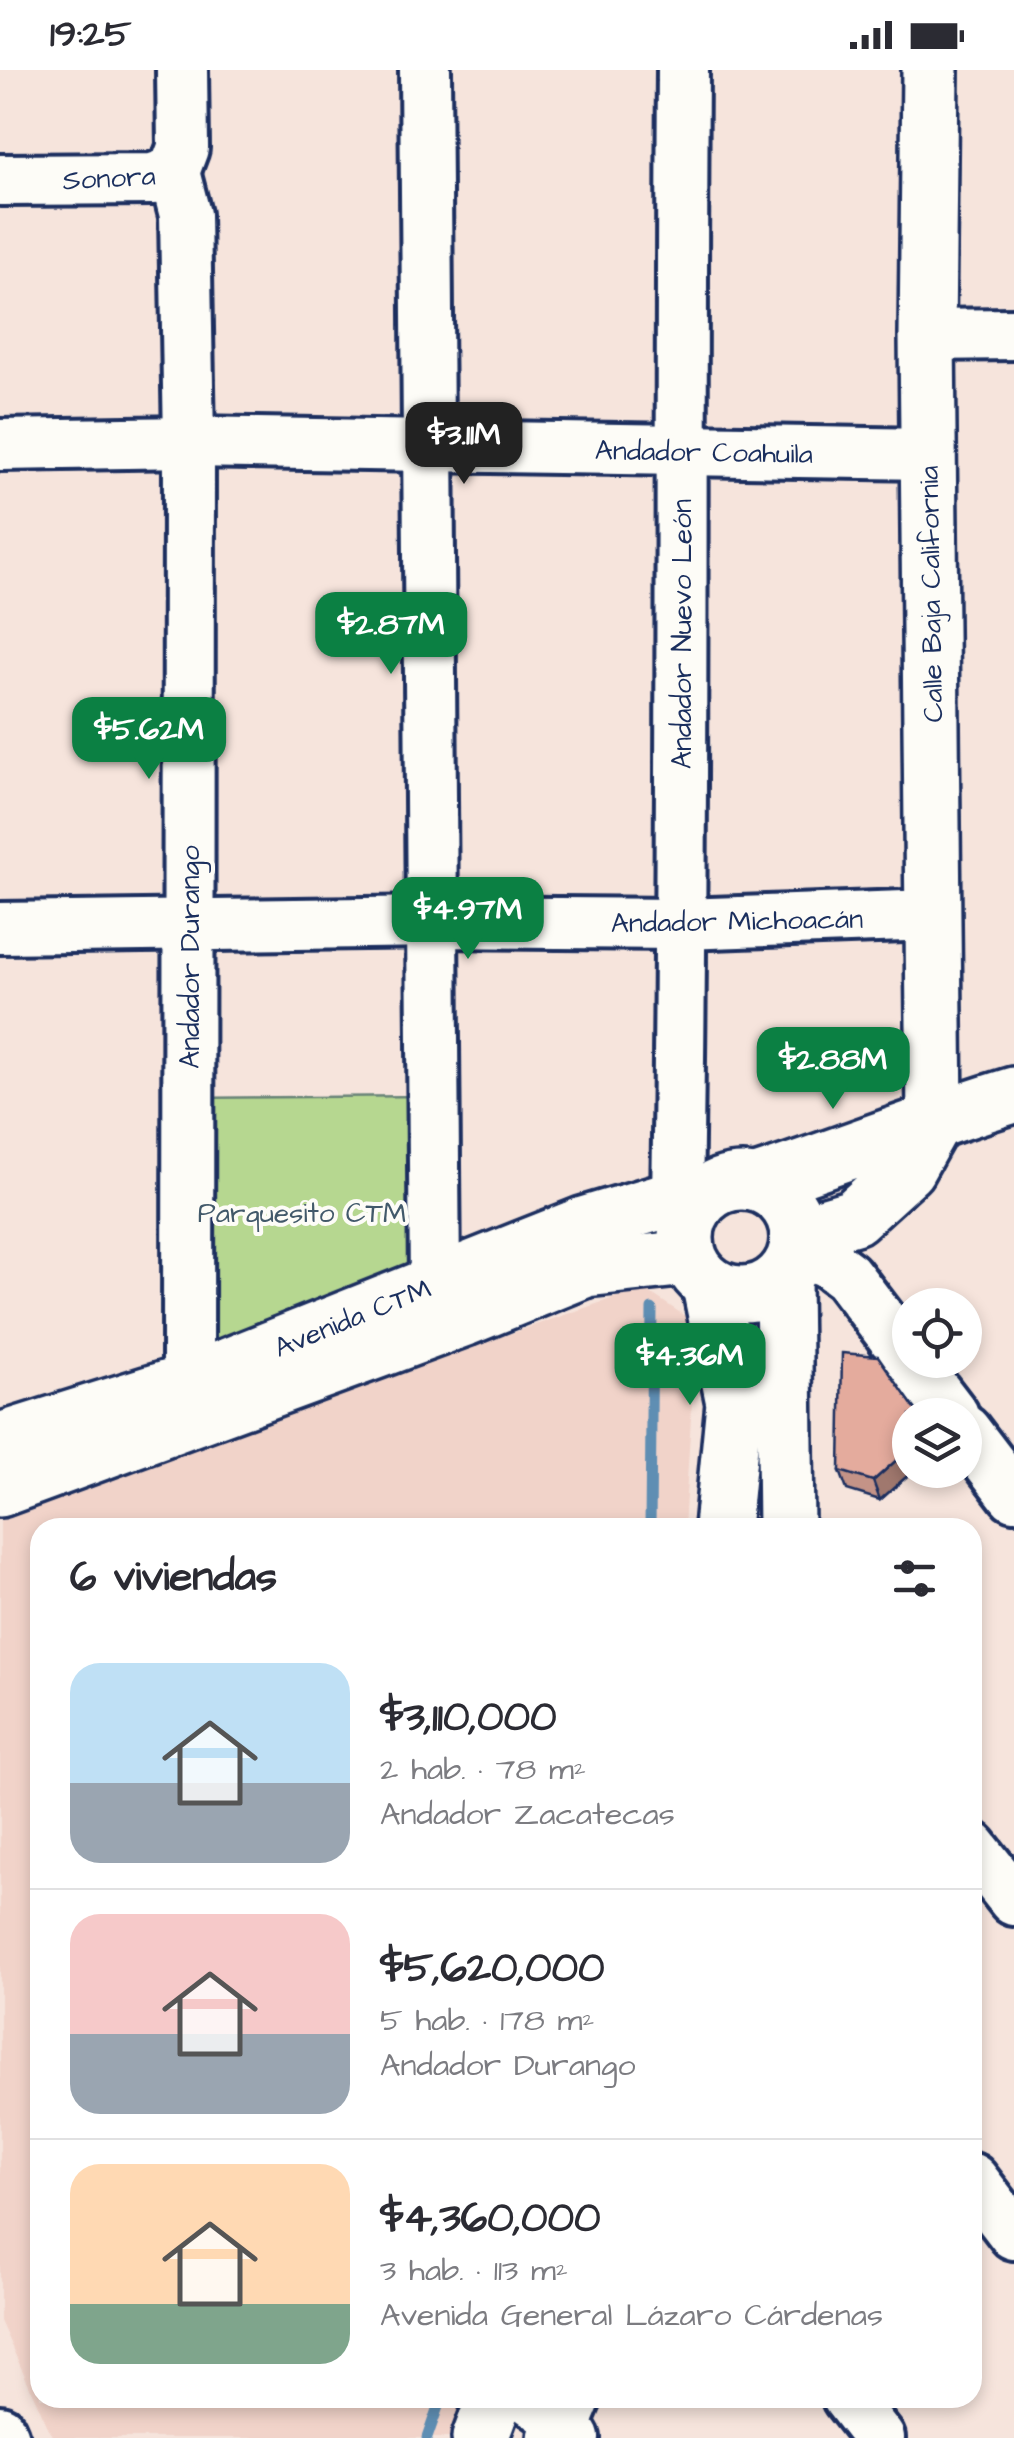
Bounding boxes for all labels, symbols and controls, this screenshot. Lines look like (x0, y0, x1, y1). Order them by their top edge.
text: 19:25 (50, 9, 132, 61)
street label: Sonora (62, 157, 157, 200)
pin: $3.11M (383, 402, 545, 487)
text: $3.11M (427, 412, 501, 457)
street label: Andador Coahuila (595, 431, 813, 474)
street label: Calle Baja California (910, 465, 953, 723)
street label: Andador Nuevo León (663, 499, 702, 769)
pin: $2.87M (310, 592, 472, 677)
text: $2.87M (337, 602, 445, 647)
pin: $5.62M (68, 697, 230, 782)
text: $5.62M (94, 707, 204, 752)
street label: Andador Durango (171, 845, 211, 1069)
pin: $4.97M (387, 877, 549, 962)
text: $4.97M (414, 887, 522, 932)
street label: Andador Michoacán (611, 900, 863, 943)
pin: $2.88M (752, 1027, 914, 1112)
text: $2.88M (779, 1037, 887, 1082)
park label: Parquesito CTM (198, 1194, 406, 1233)
street label: Avenida CTM (268, 1269, 437, 1368)
map controls (892, 1288, 982, 1488)
button: locate (892, 1288, 982, 1378)
pin: $4.36M (609, 1323, 771, 1408)
text: $4.36M (637, 1333, 743, 1378)
button: layers (892, 1398, 982, 1488)
text: 6 viviendas (70, 1549, 277, 1607)
icon: filters (887, 1551, 942, 1606)
text: $3,110,000 (380, 1689, 556, 1747)
icon: home (150, 1703, 270, 1823)
text: 2 hab. · 78 m² (380, 1747, 586, 1792)
text: Andador Zacatecas (380, 1792, 675, 1837)
text: $5,620,000 (380, 1940, 604, 1998)
icon: home (150, 1954, 270, 2074)
text: 5 hab. · 178 m² (380, 1998, 594, 2043)
text: Andador Durango (380, 2043, 636, 2088)
text: $4,360,000 (380, 2190, 601, 2248)
icon: home (150, 2204, 270, 2324)
text: 3 hab. · 113 m² (380, 2248, 568, 2293)
text: Avenida General Lázaro Cárdenas (380, 2293, 883, 2338)

